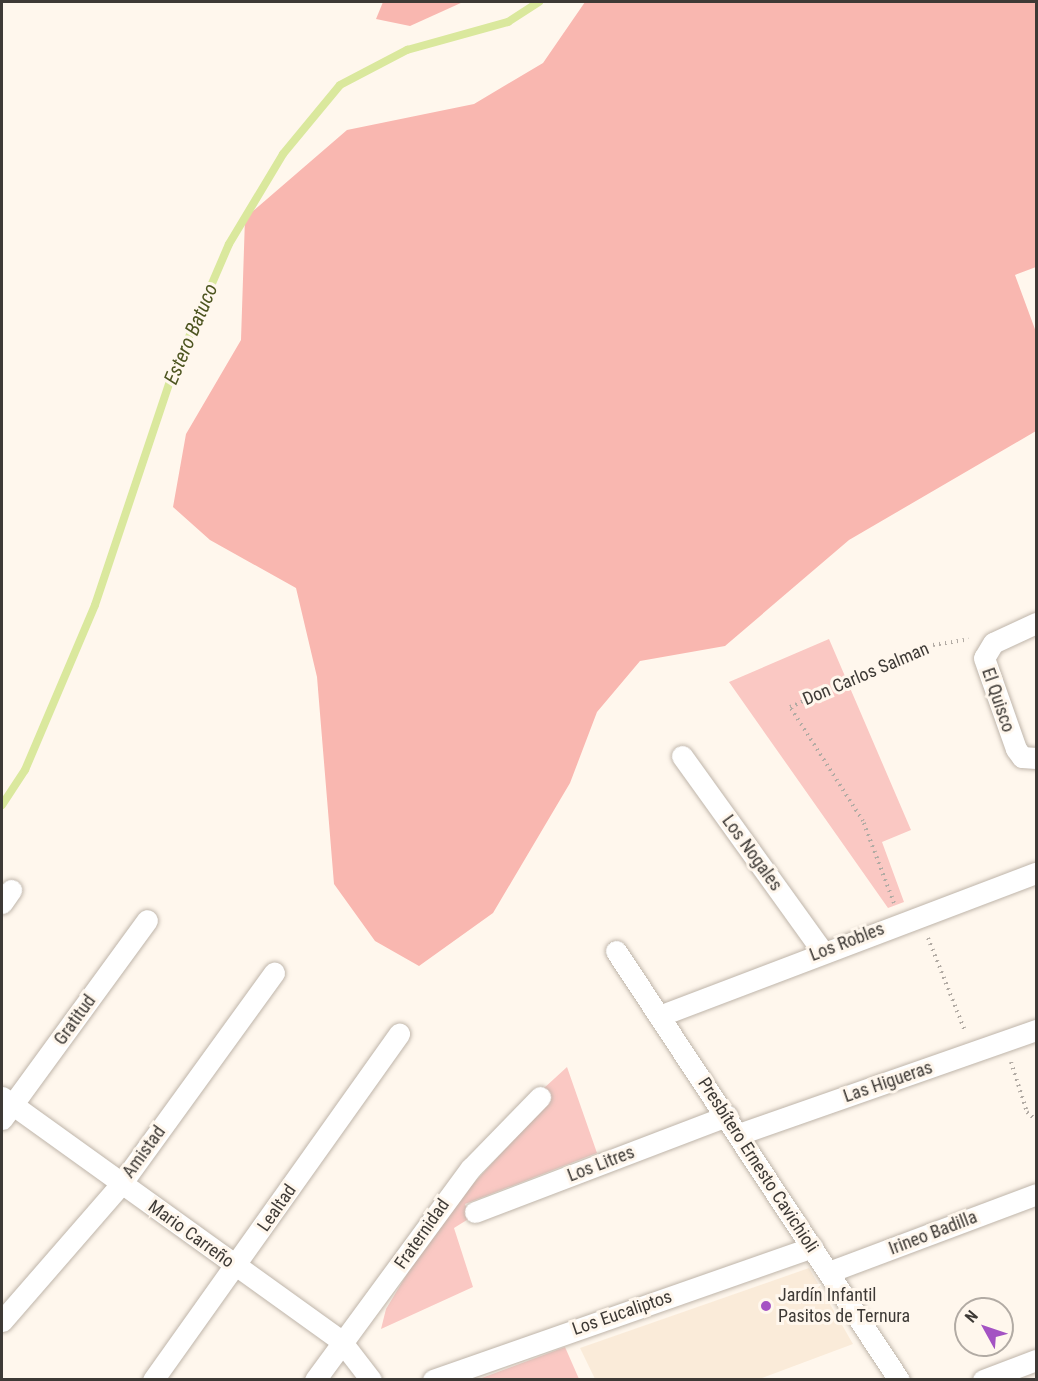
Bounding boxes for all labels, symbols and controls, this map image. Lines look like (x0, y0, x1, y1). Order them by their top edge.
water label: Estero Batuco (159, 280, 223, 388)
street label: Don Carlos Salman (800, 638, 932, 710)
street label: El Quisco (977, 665, 1019, 735)
street label: Los Nogales (717, 811, 787, 895)
street label: Los Robles (807, 918, 887, 966)
street label: Gratitud (50, 991, 100, 1049)
street label: Las Higueras (841, 1057, 935, 1107)
street label: Presbítero Ernesto Cavichioli (693, 1073, 823, 1257)
street label: Amistad (118, 1122, 170, 1182)
street label: Los Litres (564, 1141, 638, 1187)
street label: Lealtad (253, 1180, 301, 1236)
street label: Fraternidad (390, 1195, 454, 1273)
street label: Mario Carreño (144, 1196, 238, 1272)
street label: Irineo Badilla (886, 1206, 980, 1260)
place label: Jardín Infantil Pasitos de Ternura (778, 1285, 910, 1328)
street label: Los Eucaliptos (569, 1286, 675, 1340)
north arrow (954, 1297, 1014, 1357)
marker: Jardín Infantil Pasitos de Ternura (759, 1299, 773, 1313)
text: N (961, 1307, 982, 1326)

